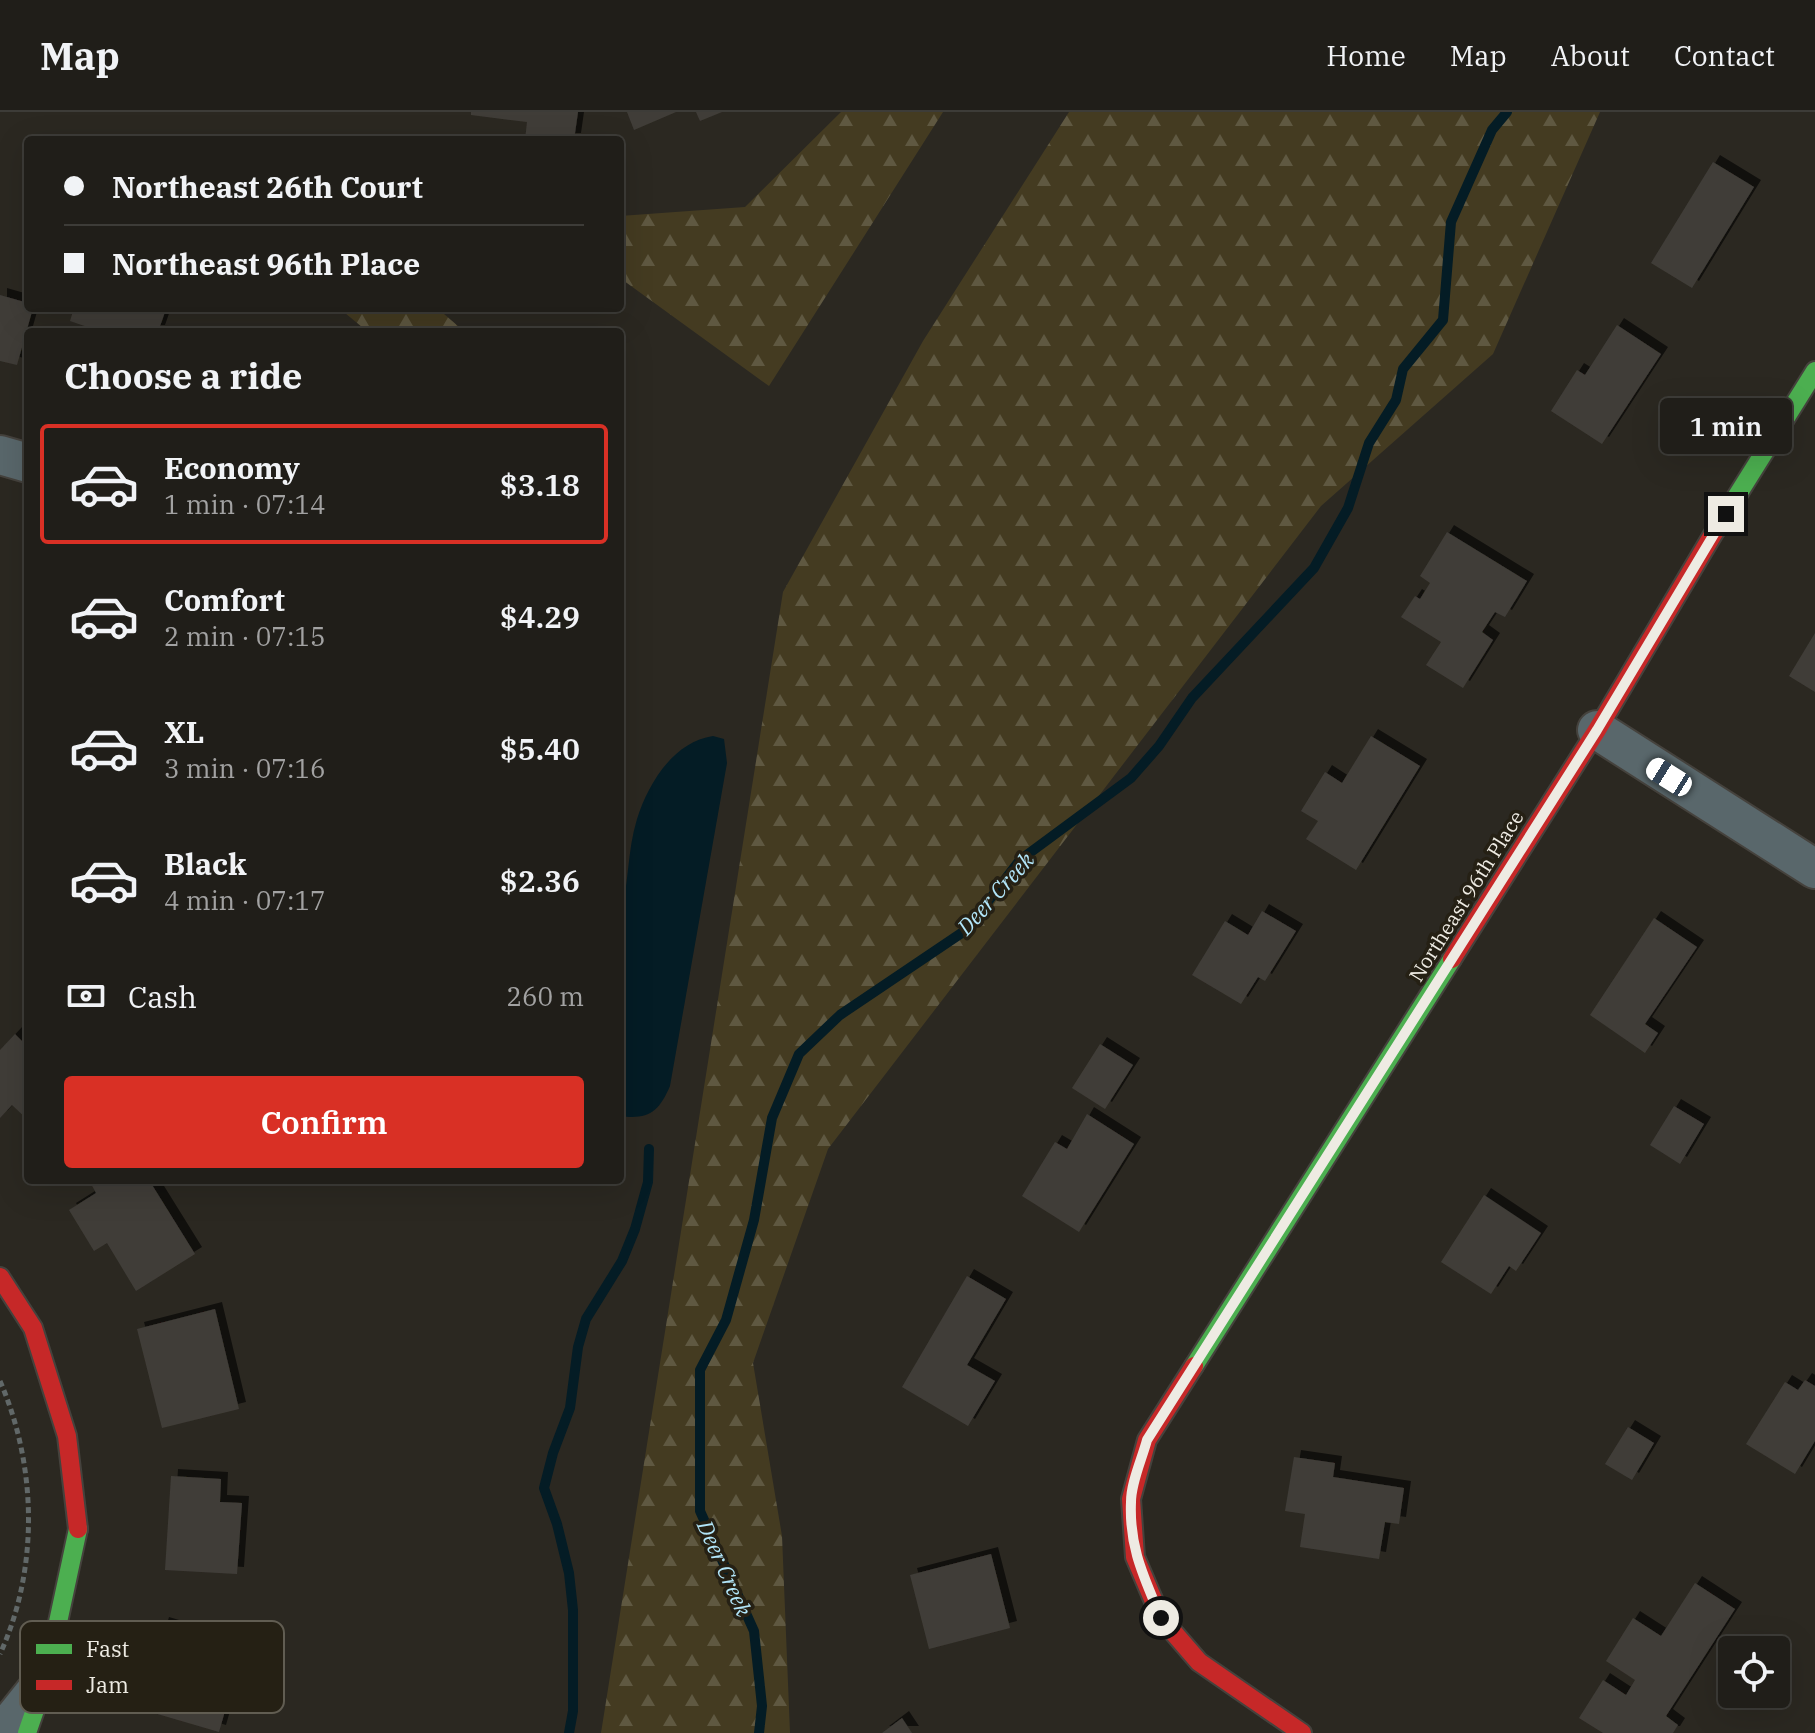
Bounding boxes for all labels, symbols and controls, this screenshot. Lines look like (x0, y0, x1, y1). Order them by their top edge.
text: Map (40, 31, 120, 80)
text: Home (1326, 37, 1406, 74)
text: Map (1450, 37, 1507, 74)
text: About (1551, 37, 1630, 74)
text: Contact (1674, 37, 1775, 74)
text: Northeast 26th Court (112, 167, 423, 206)
text: Northeast 96th Place (112, 244, 420, 283)
text: Choose a ride (64, 352, 303, 399)
callout: 1 min (1660, 398, 1792, 454)
text: 1 min (1690, 409, 1762, 443)
icon: car (68, 448, 140, 520)
text: Economy (164, 448, 300, 487)
text: $3.18 (500, 465, 580, 504)
text: 1 min · 07:14 (164, 487, 326, 521)
route end (1708, 496, 1744, 532)
icon: car (68, 580, 140, 652)
text: Comfort (164, 580, 285, 619)
text: $4.29 (500, 597, 580, 636)
text: 2 min · 07:15 (164, 619, 326, 653)
icon: car (68, 712, 140, 784)
text: XL (164, 712, 204, 751)
text: $5.40 (500, 729, 580, 768)
text: 3 min · 07:16 (164, 751, 326, 785)
car (1642, 754, 1696, 800)
street label: Northeast 96th Place (1402, 805, 1530, 987)
icon: car (68, 844, 140, 916)
text: Black (164, 844, 247, 883)
water label: Deer Creek (949, 845, 1040, 941)
text: $2.36 (500, 861, 580, 900)
text: 4 min · 07:17 (164, 883, 326, 917)
icon: cash (64, 974, 108, 1018)
text: Cash (128, 977, 197, 1016)
text: 260 m (506, 979, 584, 1013)
button: Confirm (64, 1076, 584, 1168)
water label: Deer Creek (691, 1515, 759, 1621)
route start (1143, 1600, 1179, 1636)
legend (20, 1621, 284, 1713)
text: Fast (86, 1634, 129, 1663)
map controls (1718, 1636, 1790, 1708)
button: locate (1718, 1636, 1790, 1708)
text: Jam (86, 1670, 129, 1699)

